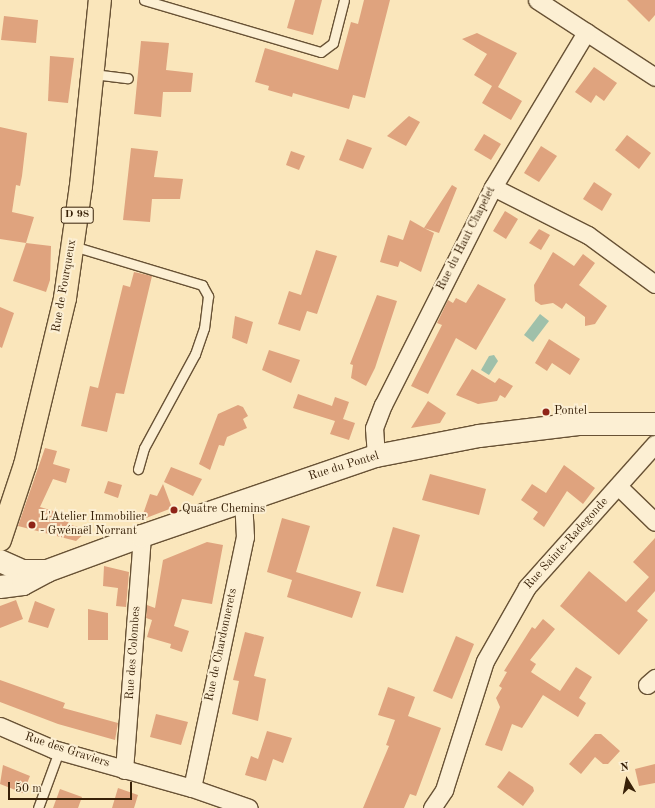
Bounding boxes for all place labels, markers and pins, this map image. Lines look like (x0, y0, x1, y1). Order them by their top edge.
place label: Pontel (554, 405, 587, 419)
marker: Pontel (541, 407, 551, 417)
place label: Quatre Chemins (182, 503, 265, 517)
marker: Quatre Chemins (169, 505, 179, 515)
place label: L'Atelier Immobilier - Gwénaël Norrant (40, 511, 146, 539)
marker: L'Atelier Immobilier - Gwénaël Norrant (27, 520, 37, 530)

